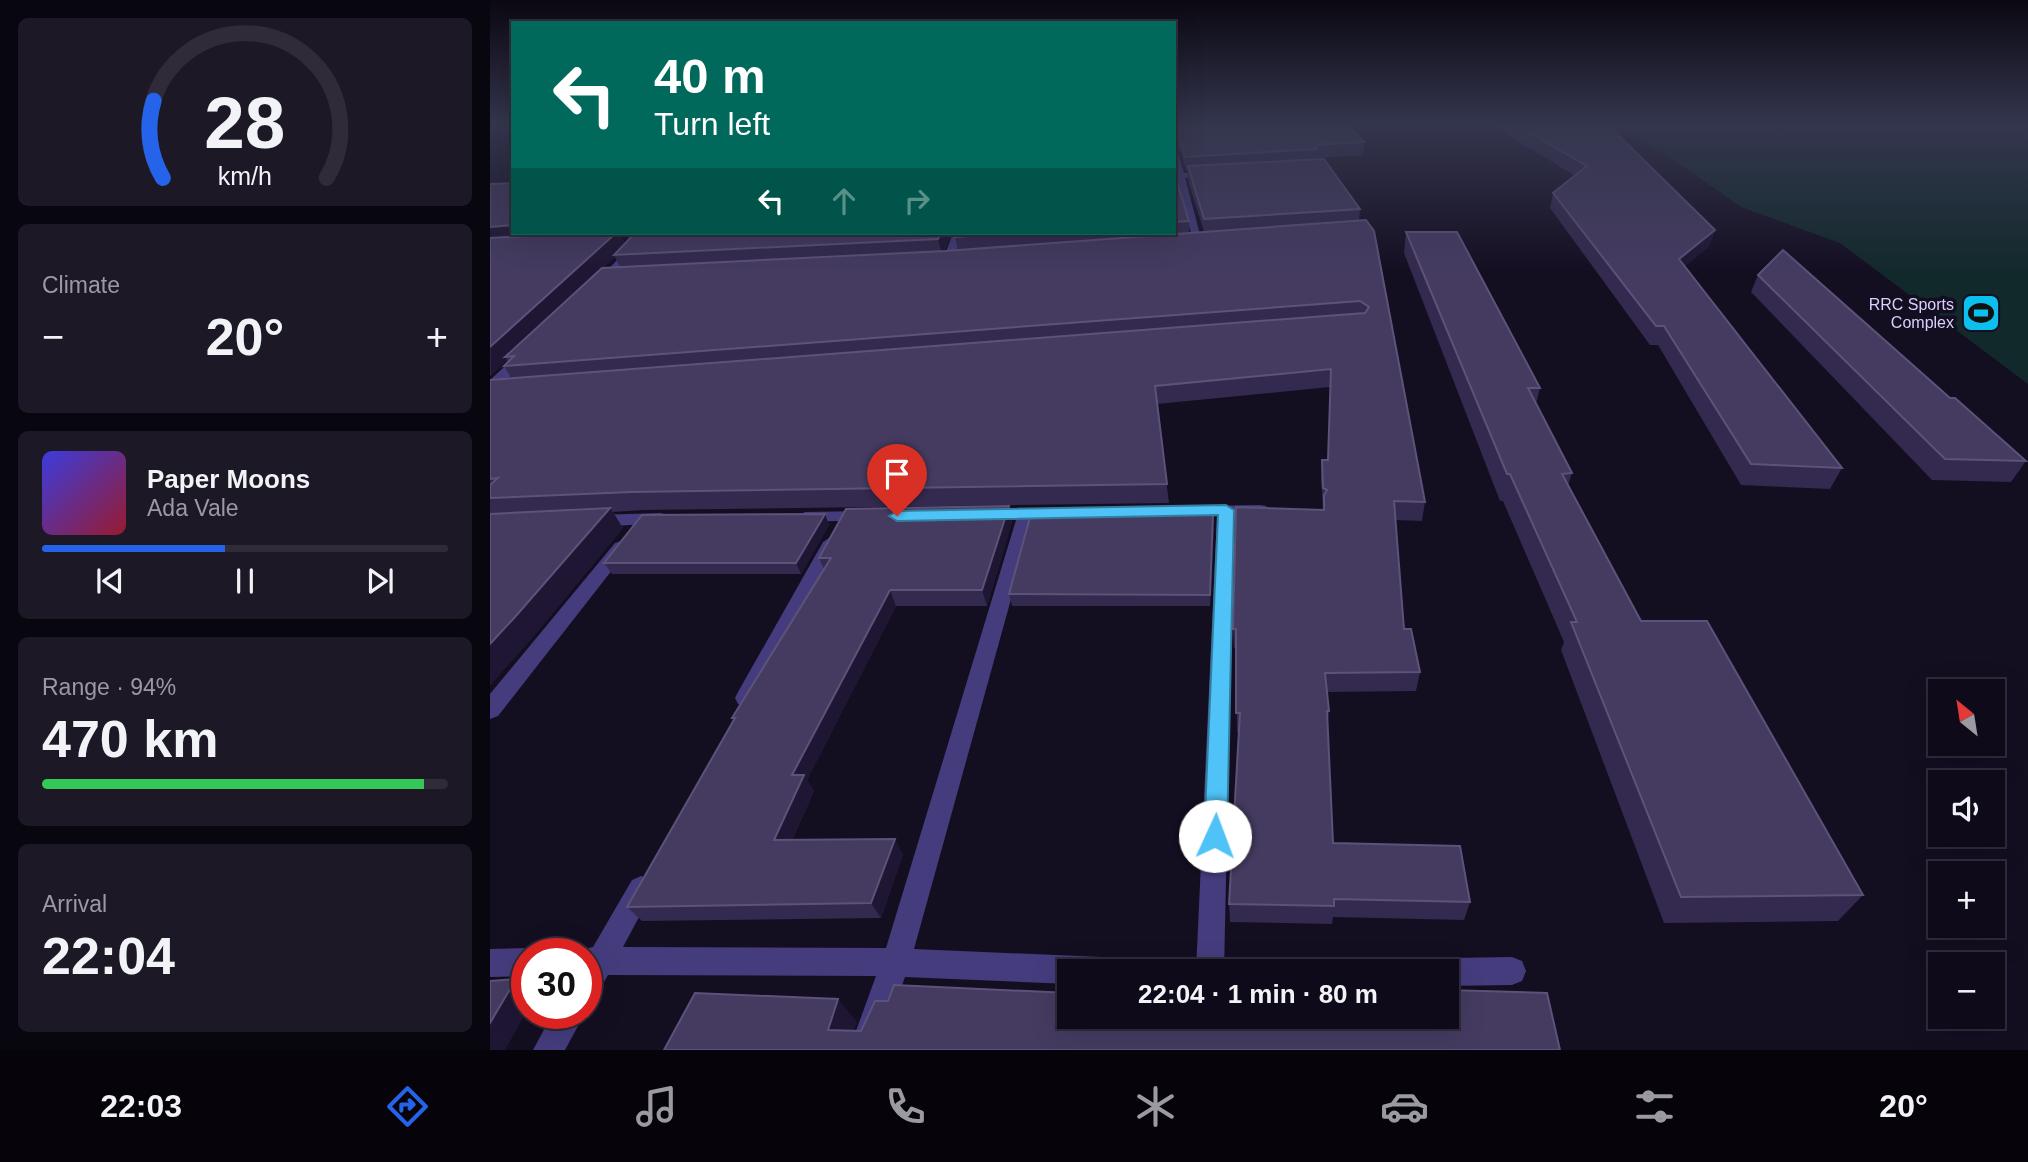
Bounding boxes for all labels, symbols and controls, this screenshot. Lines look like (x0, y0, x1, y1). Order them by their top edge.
icon: left (539, 49, 630, 140)
text: 40 m (654, 49, 766, 103)
text: 28 (205, 83, 285, 164)
text: Turn left (654, 106, 770, 142)
text: km/h (218, 162, 272, 190)
icon: left (752, 182, 790, 220)
icon: ahead (825, 182, 863, 220)
icon: right (898, 182, 936, 220)
text: Climate (42, 272, 120, 298)
sports icon: RRC Sports Complex (1960, 292, 2002, 334)
place label: RRC Sports Complex (1869, 296, 1954, 331)
text: 20° (206, 308, 284, 366)
text: − (42, 316, 64, 358)
text: + (426, 316, 448, 358)
pin (867, 444, 927, 516)
icon: arrive (878, 455, 916, 493)
text: Paper Moons (147, 464, 310, 494)
text: Ada Vale (147, 495, 239, 521)
icon: previous (91, 562, 129, 600)
icon: pause (226, 562, 264, 600)
icon: next (361, 562, 399, 600)
text: Range · 94% (42, 674, 176, 700)
north arrow (1928, 679, 2006, 756)
map controls (1928, 679, 2005, 1029)
text: 470 km (42, 710, 218, 768)
button: sound (1928, 770, 2005, 847)
position arrow (1178, 799, 1252, 873)
button: + (1928, 861, 2005, 938)
text: Arrival (42, 891, 107, 917)
text: 22:04 (42, 927, 175, 985)
speed limit sign: 30 (511, 938, 602, 1029)
button: − (1928, 952, 2005, 1029)
text: 22:04 · 1 min · 80 m (1138, 979, 1378, 1009)
icon: directions (383, 1082, 432, 1131)
icon: music (632, 1082, 681, 1131)
icon: phone (881, 1082, 930, 1131)
icon: climate (1131, 1082, 1180, 1131)
icon: car (1380, 1082, 1429, 1131)
icon: filters (1630, 1082, 1679, 1131)
text: 22:03 (100, 1088, 182, 1124)
text: 20° (1879, 1088, 1928, 1124)

